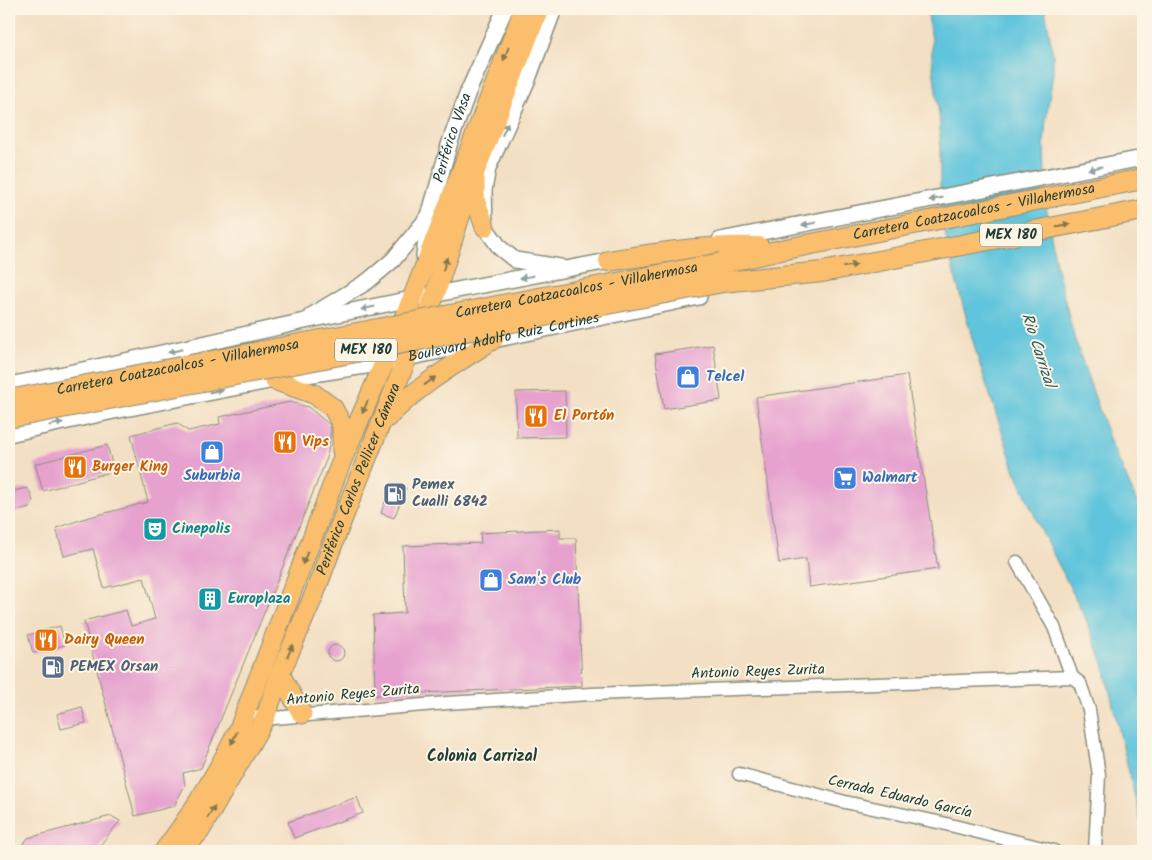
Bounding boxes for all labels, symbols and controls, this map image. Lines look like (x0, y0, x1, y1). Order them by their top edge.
one-way arrow (502, 47, 510, 62)
street label: Periférico Vhsa (427, 90, 479, 186)
one-way arrow (501, 122, 509, 136)
one-way arrow (1087, 164, 1103, 172)
street label: Carretera Coatzacoalcos - Villahermosa (851, 177, 1097, 248)
one-way arrow (928, 196, 944, 204)
one-way arrow (801, 220, 817, 228)
one-way arrow (1056, 221, 1071, 229)
road number: MEX 180 (980, 224, 1042, 246)
street label: Carretera Coatzacoalcos - Villahermosa (453, 256, 700, 326)
one-way arrow (442, 257, 449, 272)
one-way arrow (842, 262, 858, 270)
one-way arrow (519, 273, 535, 281)
one-way arrow (359, 305, 375, 313)
street label: Boulevard Adolfo Ruiz Cortines (406, 306, 602, 369)
water label: Rio Carrizal (1014, 310, 1063, 393)
street label: Carretera Coatzacoalcos - Villahermosa (55, 332, 301, 403)
road number: MEX 180 (335, 338, 397, 362)
one-way arrow (167, 347, 182, 355)
shop icon: Telcel (675, 364, 701, 390)
place label: Telcel (706, 365, 744, 389)
one-way arrow (423, 376, 437, 386)
street label: Periférico Carlos Pellicer Cámara (310, 379, 408, 579)
one-way arrow (208, 387, 224, 395)
one-way arrow (360, 400, 368, 415)
restaurant icon: El Portón (523, 403, 549, 429)
place label: El Portón (554, 404, 614, 428)
one-way arrow (49, 419, 65, 427)
restaurant icon: Vips (272, 429, 298, 455)
place label: Vips (302, 430, 329, 454)
shop icon: Suburbia (199, 439, 225, 465)
restaurant icon: Burger King (62, 454, 88, 480)
place label: Burger King (92, 455, 168, 479)
place label: Suburbia (184, 464, 241, 488)
supermarket icon: Walmart (832, 465, 858, 491)
place label: Walmart (862, 466, 918, 490)
place label: Pemex Cualli 6842 (412, 473, 488, 514)
fuel station icon: Pemex Cualli 6842 (382, 481, 408, 507)
theatre icon: Cinepolis (142, 516, 168, 542)
place label: Cinepolis (172, 517, 231, 541)
one-way arrow (300, 551, 308, 565)
shop icon: Sam's Club (478, 567, 504, 593)
place label: Sam's Club (508, 568, 582, 592)
building icon: Europlaza (197, 586, 223, 612)
place label: Europlaza (228, 587, 291, 611)
restaurant icon: Dairy Queen (33, 627, 59, 653)
place label: Dairy Queen (64, 628, 145, 652)
one-way arrow (287, 644, 295, 658)
fuel station icon: PEMEX Orsan (40, 654, 66, 680)
place label: PEMEX Orsan (70, 655, 158, 679)
street label: Antonio Reyes Zurita (691, 658, 825, 686)
street label: Antonio Reyes Zurita (285, 677, 421, 713)
one-way arrow (230, 731, 238, 745)
district label: Colonia Carrizal (427, 744, 538, 769)
street label: Cerrada Eduardo García (825, 769, 975, 825)
one-way arrow (206, 805, 215, 818)

